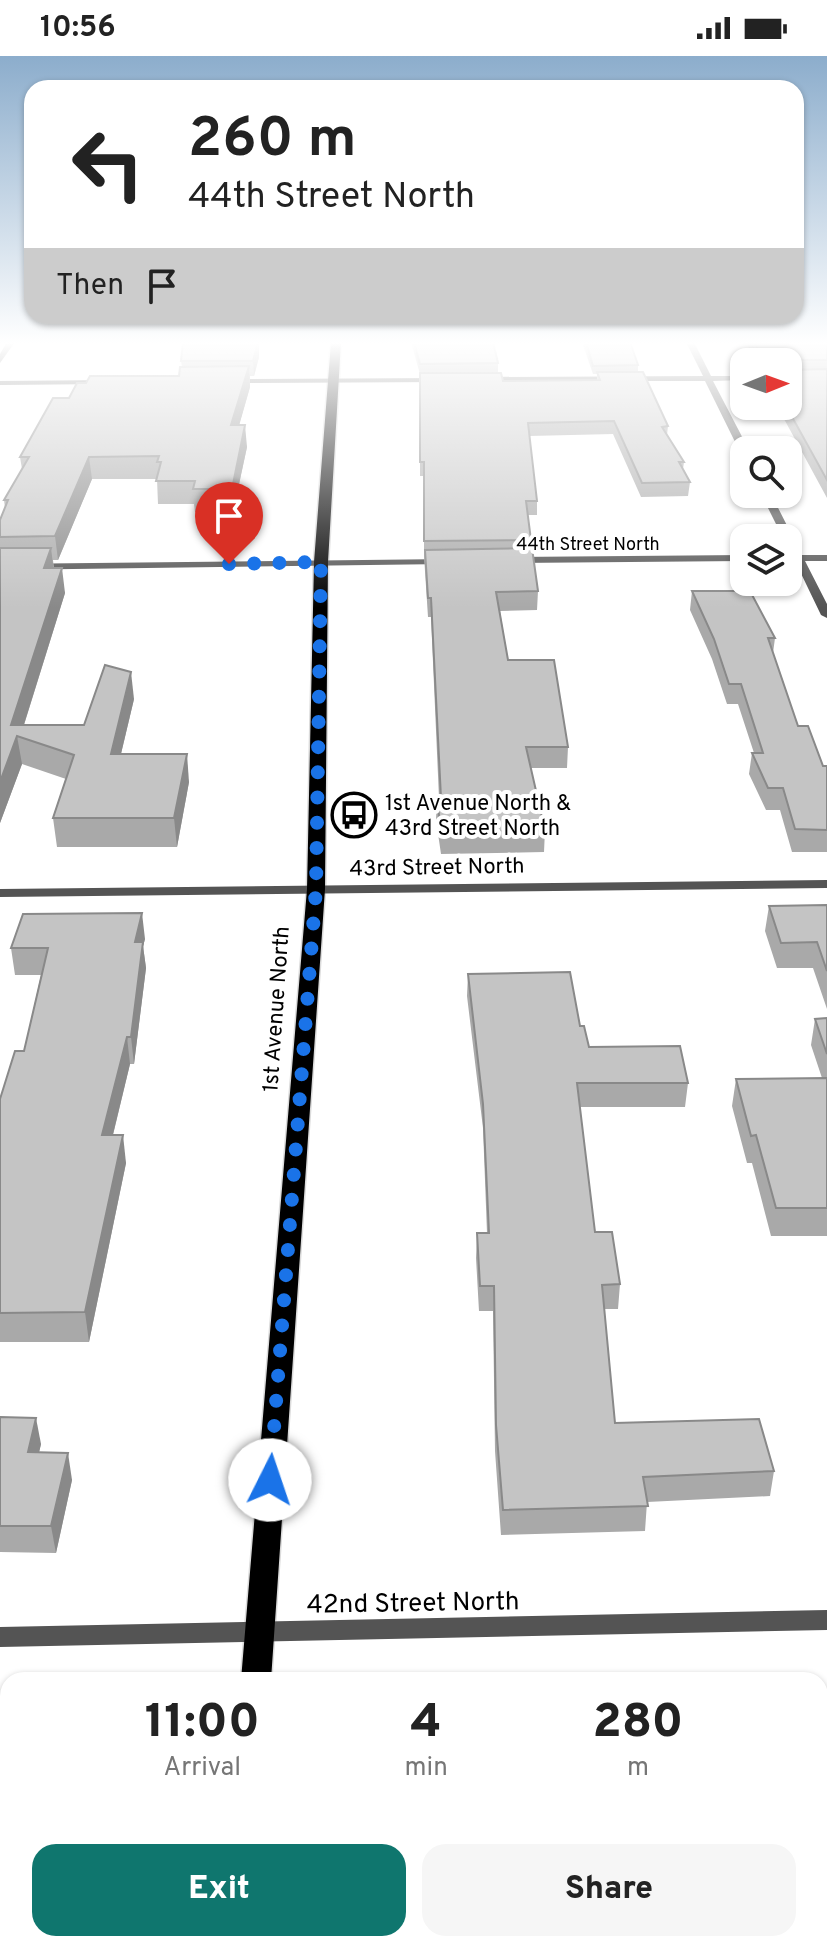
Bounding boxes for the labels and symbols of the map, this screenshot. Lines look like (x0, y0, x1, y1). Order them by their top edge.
north arrow (730, 348, 802, 420)
pin (195, 482, 263, 564)
street label: 44th Street North (516, 534, 660, 557)
bus stop icon: 1st Avenue North & 43rd Street North (330, 791, 378, 839)
place label: 1st Avenue North & 43rd Street North (385, 791, 571, 843)
street label: 43rd Street North (349, 853, 525, 884)
street label: 1st Avenue North (258, 925, 297, 1093)
position arrow (228, 1438, 312, 1522)
street label: 42nd Street North (306, 1586, 520, 1623)

